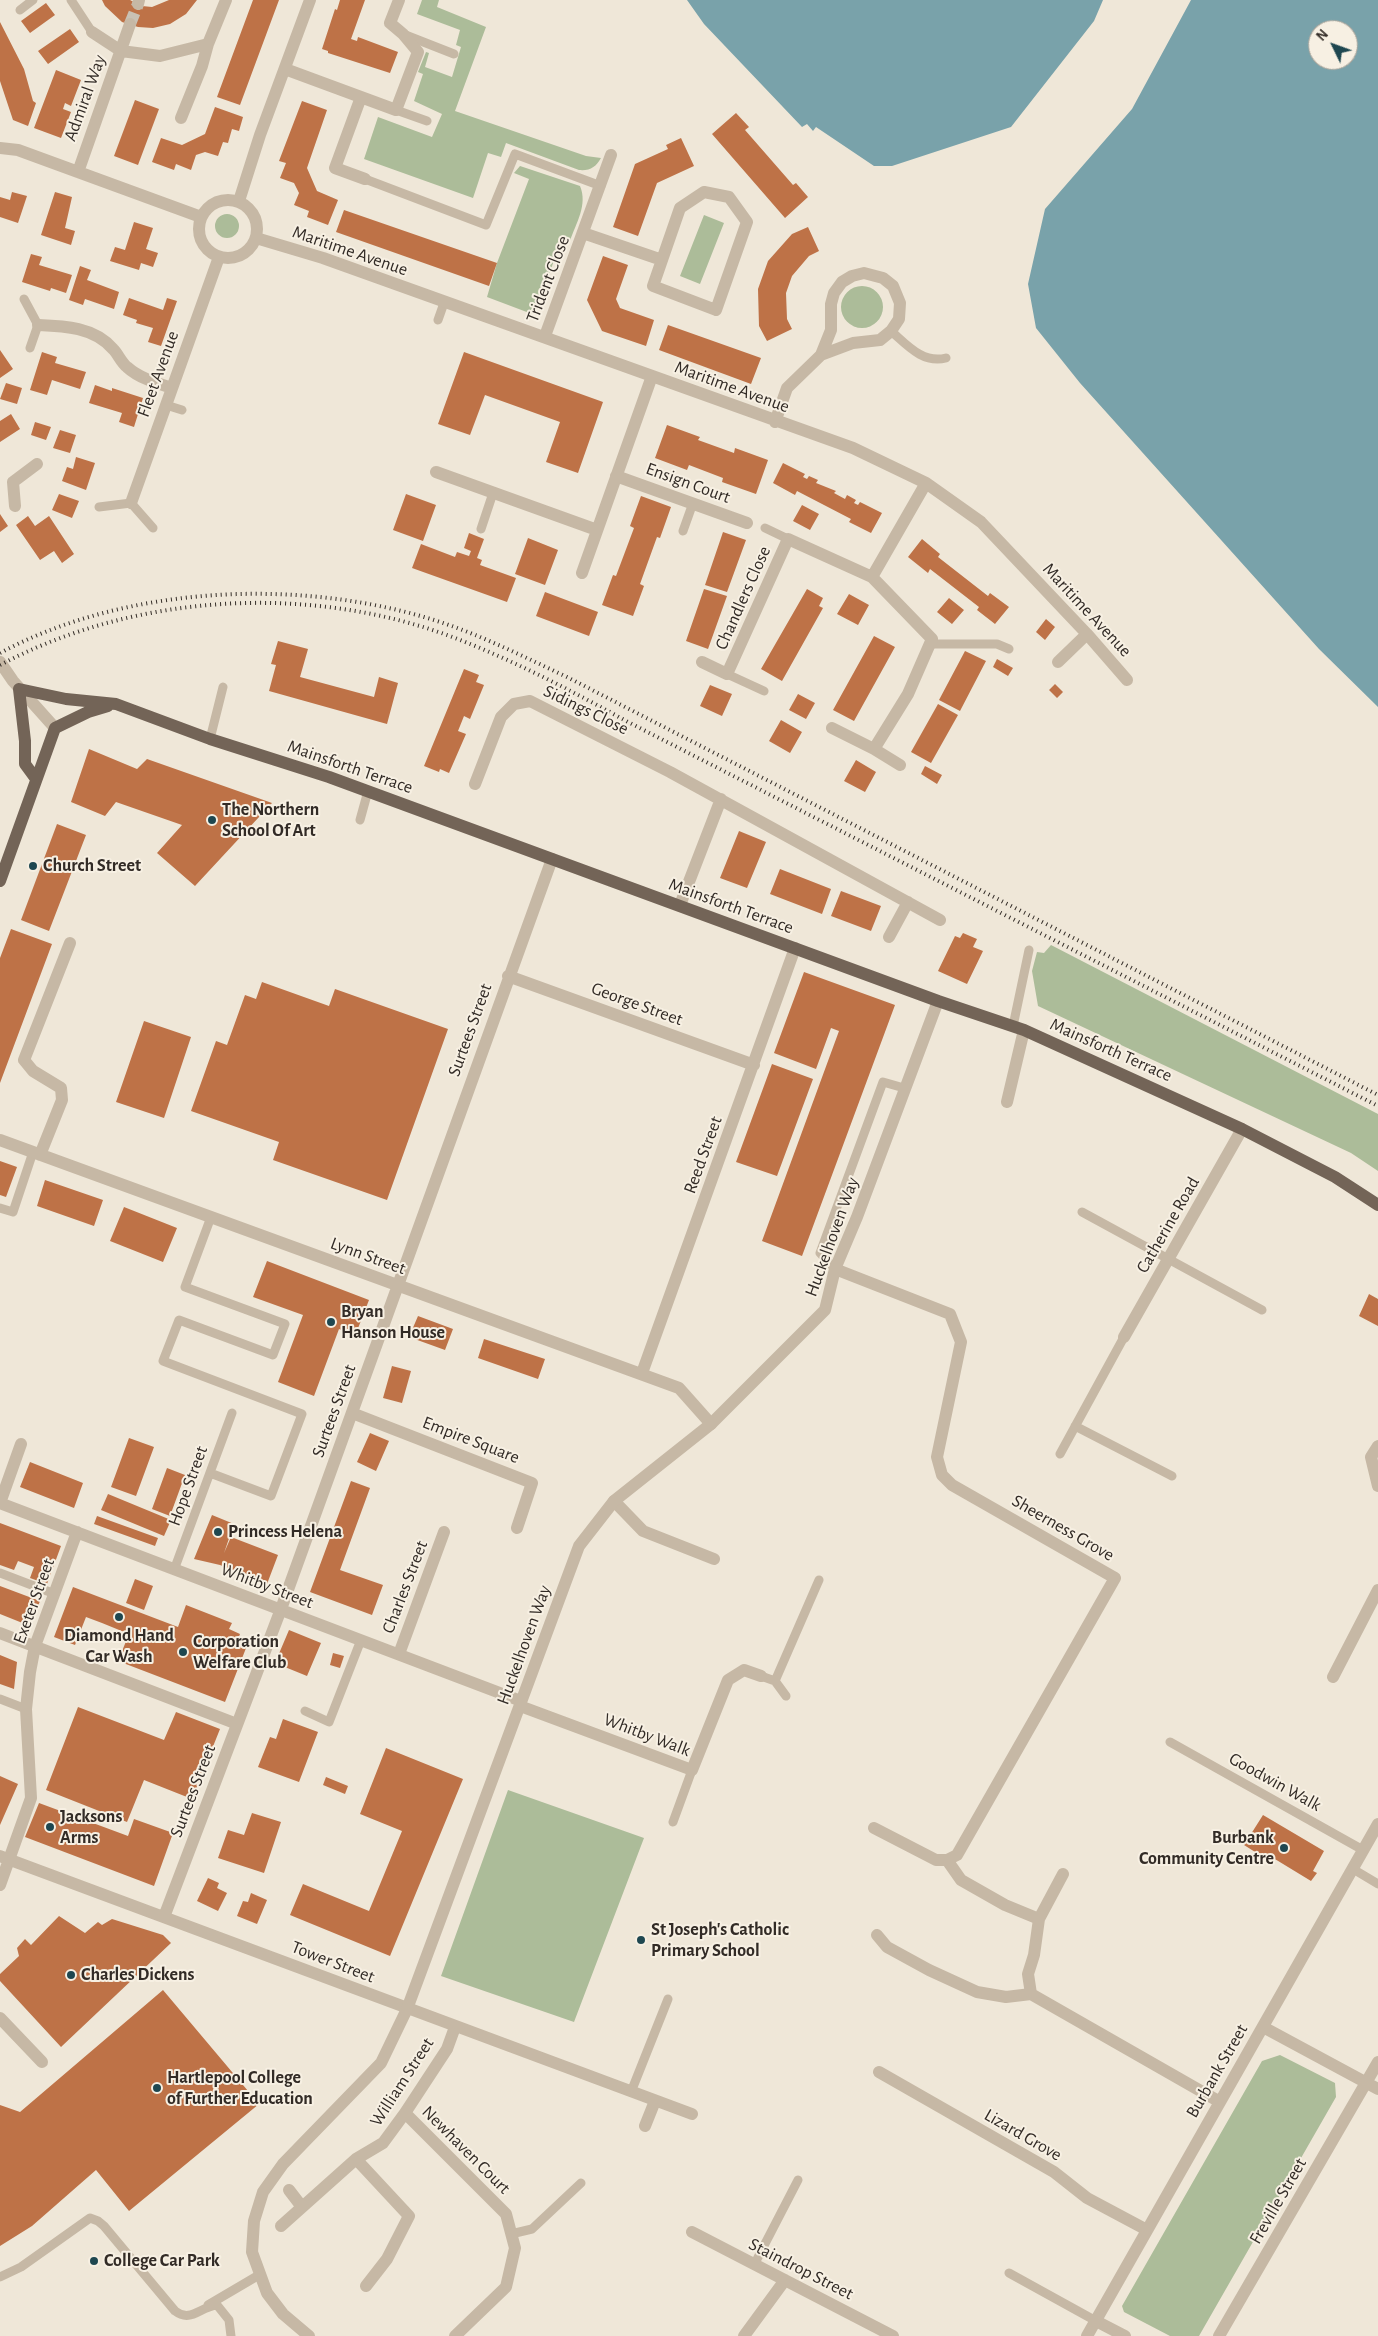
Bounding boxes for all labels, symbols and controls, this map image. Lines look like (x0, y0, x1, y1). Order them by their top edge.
north arrow (1308, 20, 1358, 70)
text: N (1314, 27, 1331, 44)
street label: Admiral Way (59, 52, 111, 144)
street label: Maritime Avenue (289, 221, 411, 281)
street label: Trident Close (522, 233, 574, 325)
street label: Fleet Avenue (132, 328, 184, 420)
street label: Maritime Avenue (672, 356, 792, 418)
street label: Ensign Court (643, 458, 733, 508)
street label: Chandlers Close (711, 543, 775, 653)
street label: Maritime Avenue (1038, 559, 1136, 661)
street label: Sidings Close (540, 680, 632, 740)
street label: Mainsforth Terrace (284, 735, 416, 799)
place label: The Northern School Of Art (222, 799, 319, 842)
marker: The Northern School Of Art (206, 814, 218, 826)
place label: Church Street (43, 855, 141, 877)
marker: Church Street (27, 860, 39, 872)
street label: Mainsforth Terrace (666, 873, 796, 939)
street label: George Street (588, 978, 686, 1030)
street label: Surtees Street (443, 981, 497, 1079)
street label: Mainsforth Terrace (1047, 1013, 1175, 1087)
street label: Reed Street (679, 1113, 727, 1197)
street label: Catherine Road (1132, 1173, 1204, 1277)
street label: Huckelhoven Way (800, 1174, 864, 1300)
street label: Lynn Street (327, 1232, 409, 1280)
place label: Bryan Hanson House (341, 1301, 445, 1344)
marker: Bryan Hanson House (325, 1316, 337, 1328)
street label: Surtees Street (307, 1362, 361, 1460)
street label: Empire Square (419, 1412, 523, 1468)
street label: Hope Street (164, 1443, 212, 1529)
street label: Sheerness Grove (1008, 1490, 1118, 1566)
place label: Princess Helena (228, 1521, 342, 1543)
marker: Princess Helena (212, 1526, 224, 1538)
street label: Charles Street (377, 1538, 433, 1636)
street label: Exeter Street (9, 1555, 59, 1647)
street label: Whitby Street (218, 1558, 316, 1614)
street label: Huckelhoven Way (492, 1582, 556, 1708)
marker: Diamond Hand Car Wash (113, 1611, 125, 1623)
place label: Diamond Hand Car Wash (64, 1625, 174, 1668)
place label: Corporation Welfare Club (193, 1631, 286, 1674)
marker: Corporation Welfare Club (177, 1646, 189, 1658)
street label: Whitby Walk (601, 1709, 693, 1761)
street label: Surtees Street (165, 1742, 221, 1840)
street label: Goodwin Walk (1225, 1748, 1325, 1816)
place label: Jacksons Arms (60, 1806, 122, 1848)
marker: Jacksons Arms (44, 1821, 56, 1833)
place label: Burbank Community Centre (1139, 1827, 1274, 1870)
marker: Burbank Community Centre (1278, 1842, 1290, 1854)
place label: St Joseph's Catholic Primary School (651, 1919, 789, 1962)
marker: St Joseph's Catholic Primary School (635, 1934, 647, 1946)
street label: Tower Street (288, 1936, 378, 1988)
place label: Charles Dickens (81, 1964, 194, 1986)
marker: Charles Dickens (65, 1969, 77, 1981)
street label: Burbank Street (1181, 2020, 1253, 2122)
street label: William Street (365, 2034, 439, 2130)
place label: Hartlepool College of Further Education (167, 2067, 313, 2110)
marker: Hartlepool College of Further Education (151, 2082, 163, 2094)
street label: Newhaven Court (417, 2101, 515, 2199)
street label: Lizard Grove (980, 2104, 1066, 2166)
street label: Freville Street (1245, 2154, 1311, 2248)
street label: Staindrop Street (745, 2233, 857, 2305)
place label: College Car Park (104, 2250, 220, 2272)
marker: College Car Park (88, 2255, 100, 2267)

